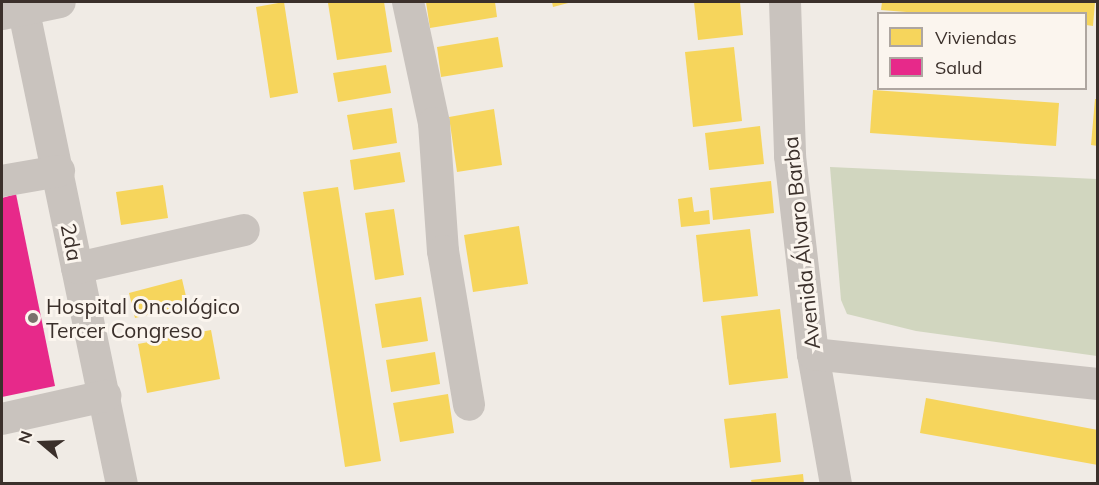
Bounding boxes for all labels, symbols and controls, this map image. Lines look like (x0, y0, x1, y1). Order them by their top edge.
legend (877, 12, 1087, 90)
text: Viviendas (935, 26, 1017, 49)
text: Salud (935, 56, 982, 79)
street label: Avenida Álvaro Barba (777, 135, 825, 351)
street label: 2da (56, 221, 88, 263)
place label: Hospital Oncológico Tercer Congreso (46, 293, 240, 343)
marker: Hospital Oncológico Tercer Congreso (24, 309, 42, 327)
north arrow (12, 413, 72, 473)
text: N (14, 428, 36, 446)

